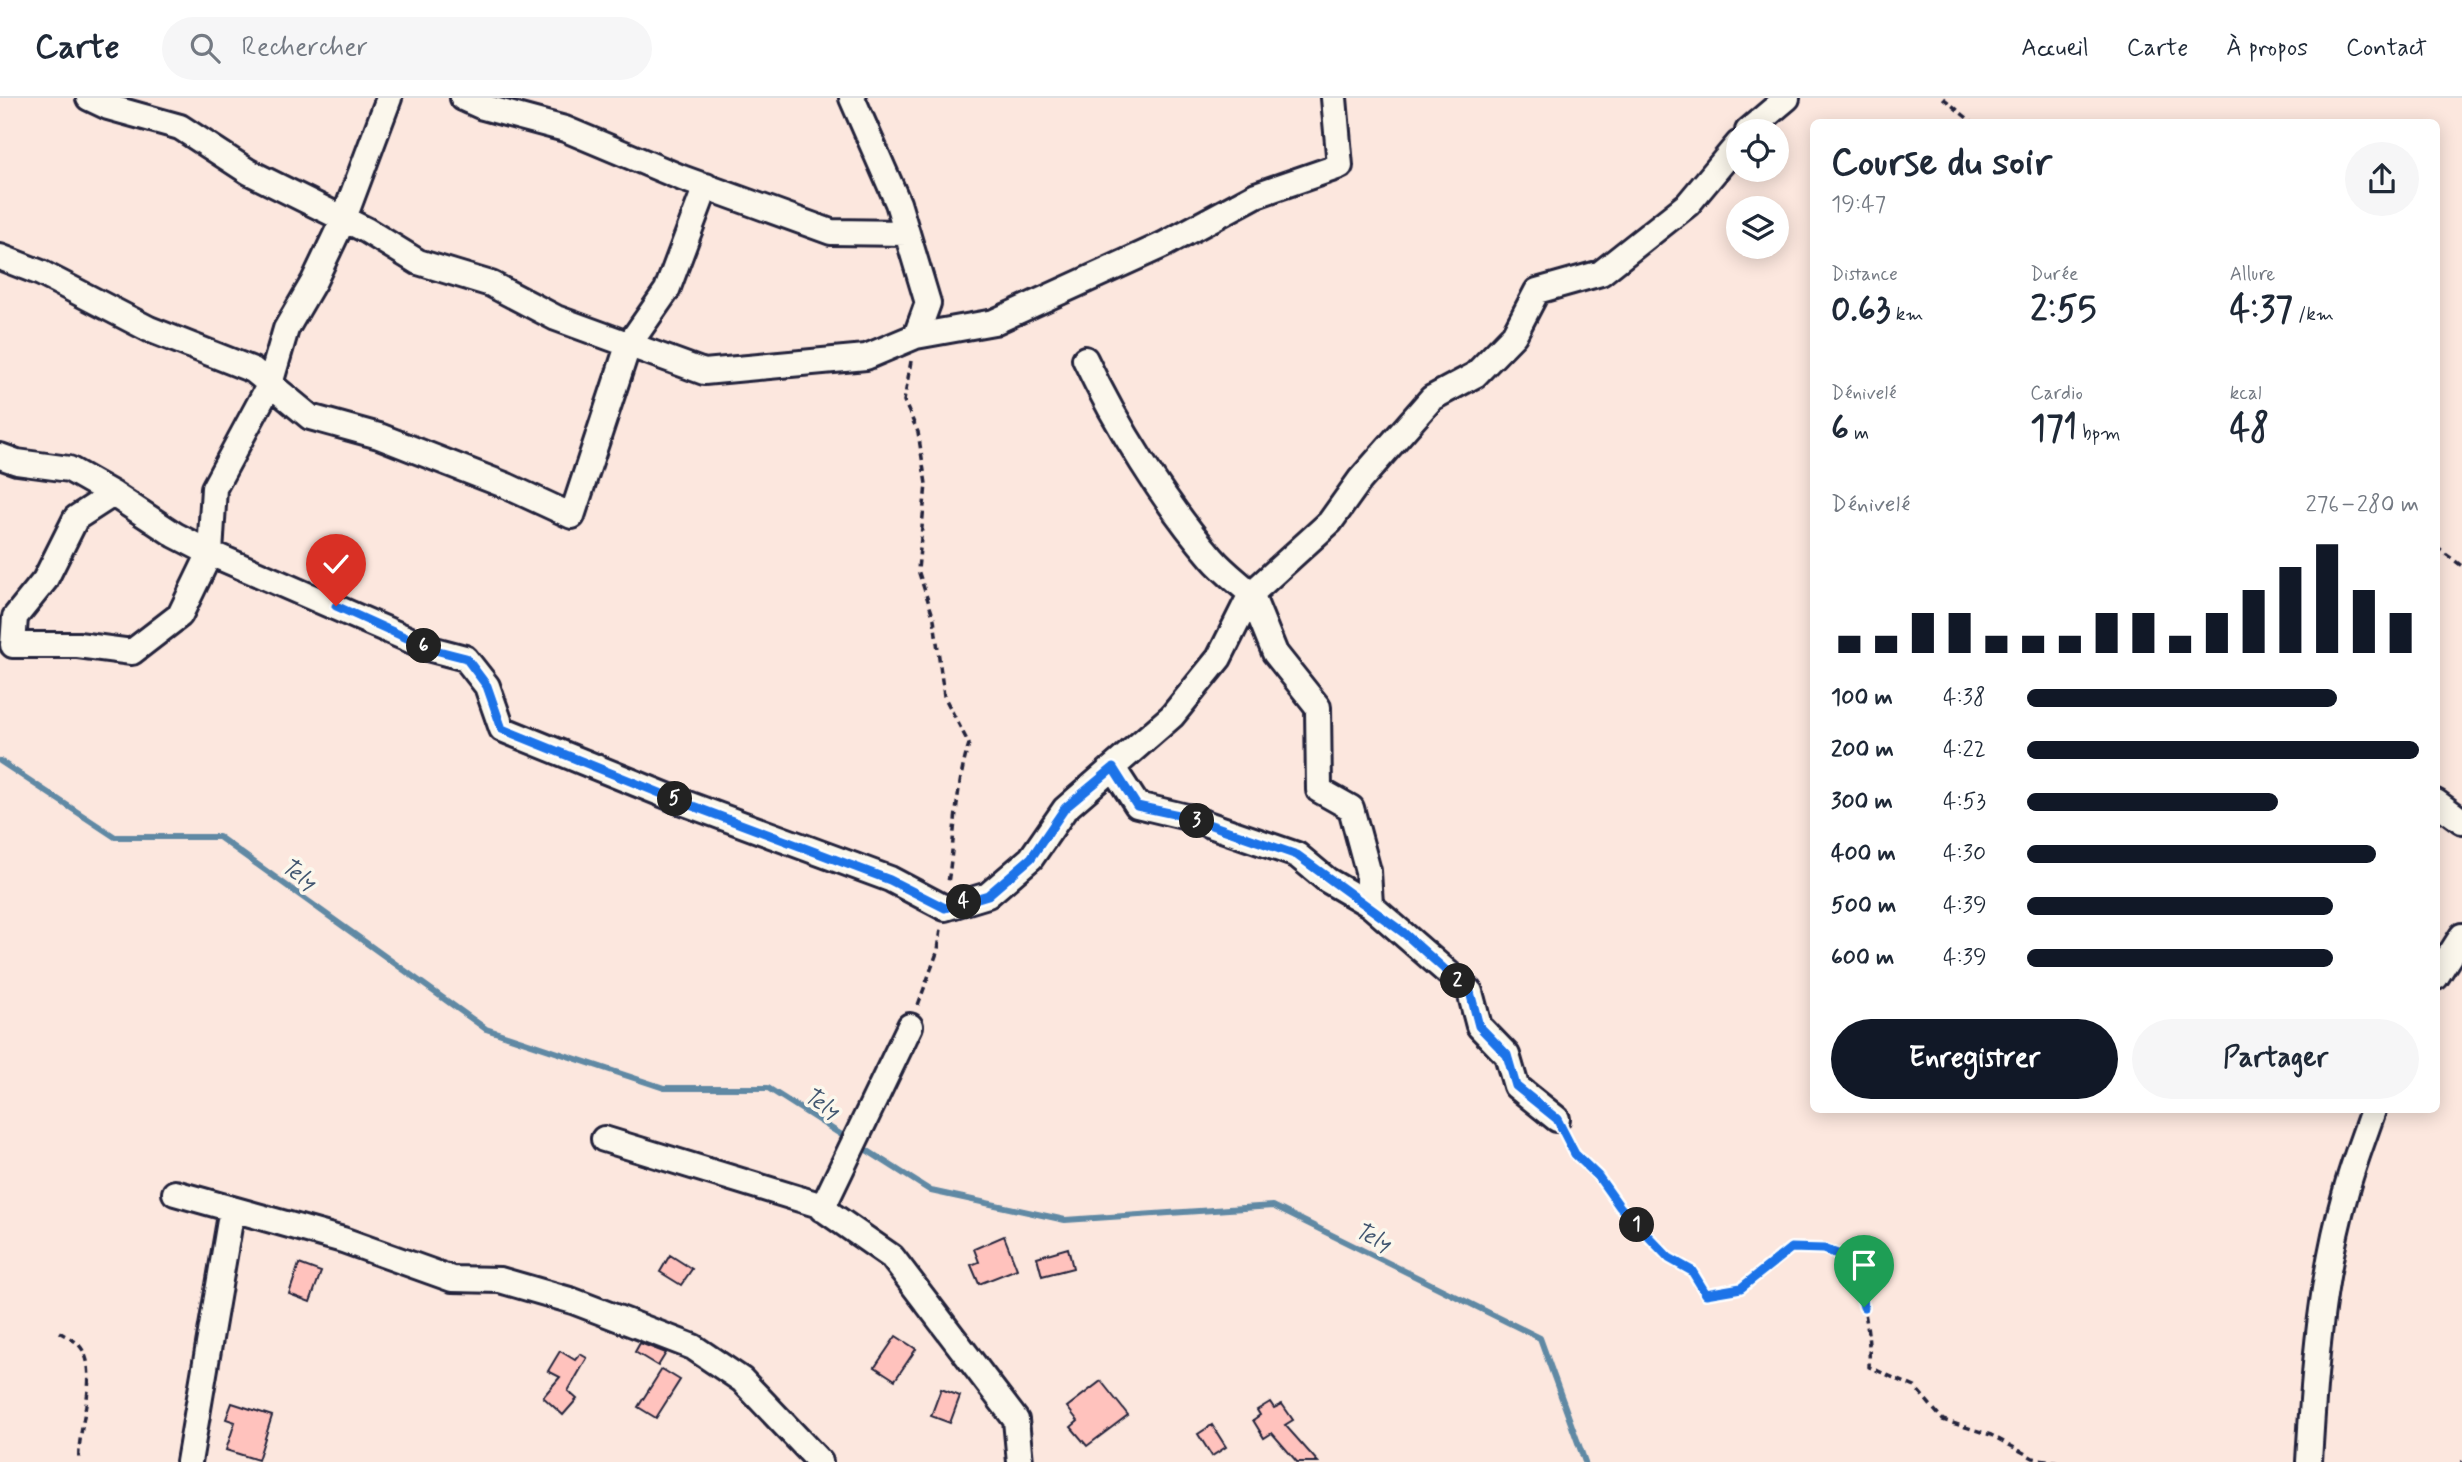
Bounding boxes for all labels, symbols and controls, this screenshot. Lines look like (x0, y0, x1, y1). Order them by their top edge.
search box (162, 17, 652, 80)
text: Carte (35, 26, 120, 70)
icon: search (186, 29, 224, 67)
text: Rechercher (242, 31, 368, 65)
text: Accueil (2021, 33, 2089, 64)
text: Carte (2127, 33, 2188, 64)
text: À propos (2226, 33, 2308, 64)
text: Contact (2346, 33, 2427, 64)
map controls (1726, 119, 1789, 259)
button: locate (1726, 119, 1789, 182)
text: Course du soir (1831, 139, 2052, 188)
button: share (2345, 142, 2419, 216)
text: 19:47 (1831, 190, 1886, 220)
button: layers (1726, 196, 1789, 259)
text: Distance (1831, 262, 1898, 287)
text: Durée (2030, 262, 2078, 287)
text: Allure (2230, 262, 2275, 287)
text: 0.63 (1831, 287, 1891, 333)
text: 2:55 (2030, 287, 2096, 333)
text: 4:37 (2230, 287, 2293, 333)
text: km (1891, 302, 1923, 327)
text: /km (2293, 302, 2334, 327)
text: Dénivelé (1831, 381, 1897, 406)
text: Cardio (2030, 381, 2083, 406)
text: kcal (2230, 381, 2262, 406)
text: 6 (1831, 406, 1849, 452)
text: 171 (2030, 406, 2077, 452)
text: 48 (2230, 406, 2269, 452)
text: m (1849, 421, 1869, 446)
text: bpm (2077, 421, 2121, 446)
text: Dénivelé (1831, 490, 1910, 520)
text: 276–280 m (2305, 490, 2419, 520)
pin (306, 534, 366, 606)
icon: check (317, 545, 355, 583)
pin: 6 (406, 628, 442, 664)
text: 6 (419, 633, 428, 658)
text: 100 m (1831, 683, 1893, 713)
text: 4:38 (1943, 683, 1986, 713)
text: 200 m (1831, 735, 1894, 765)
text: 4:22 (1943, 735, 1986, 765)
pin: 5 (658, 782, 692, 816)
text: 5 (669, 786, 680, 811)
text: 300 m (1831, 787, 1893, 817)
text: 4:53 (1943, 787, 1986, 817)
pin: 3 (1180, 804, 1214, 838)
text: 3 (1192, 808, 1201, 833)
text: 400 m (1831, 839, 1896, 869)
text: 4:30 (1943, 839, 1986, 869)
water label: Tely (274, 852, 323, 898)
pin: 4 (946, 884, 982, 920)
text: 4 (958, 889, 969, 914)
text: 500 m (1831, 891, 1896, 921)
text: 4:39 (1943, 891, 1987, 921)
text: 600 m (1831, 943, 1894, 973)
text: 4:39 (1943, 943, 1987, 973)
pin: 2 (1440, 964, 1476, 998)
text: 2 (1453, 968, 1462, 993)
button: Enregistrer (1831, 1019, 2118, 1099)
button: Partager (2132, 1019, 2419, 1099)
water label: Tely (797, 1081, 846, 1127)
pin: 1 (1620, 1208, 1654, 1242)
text: 1 (1632, 1212, 1641, 1237)
water label: Tely (1349, 1216, 1396, 1260)
pin (1834, 1235, 1894, 1307)
icon: arrive (1845, 1246, 1883, 1284)

